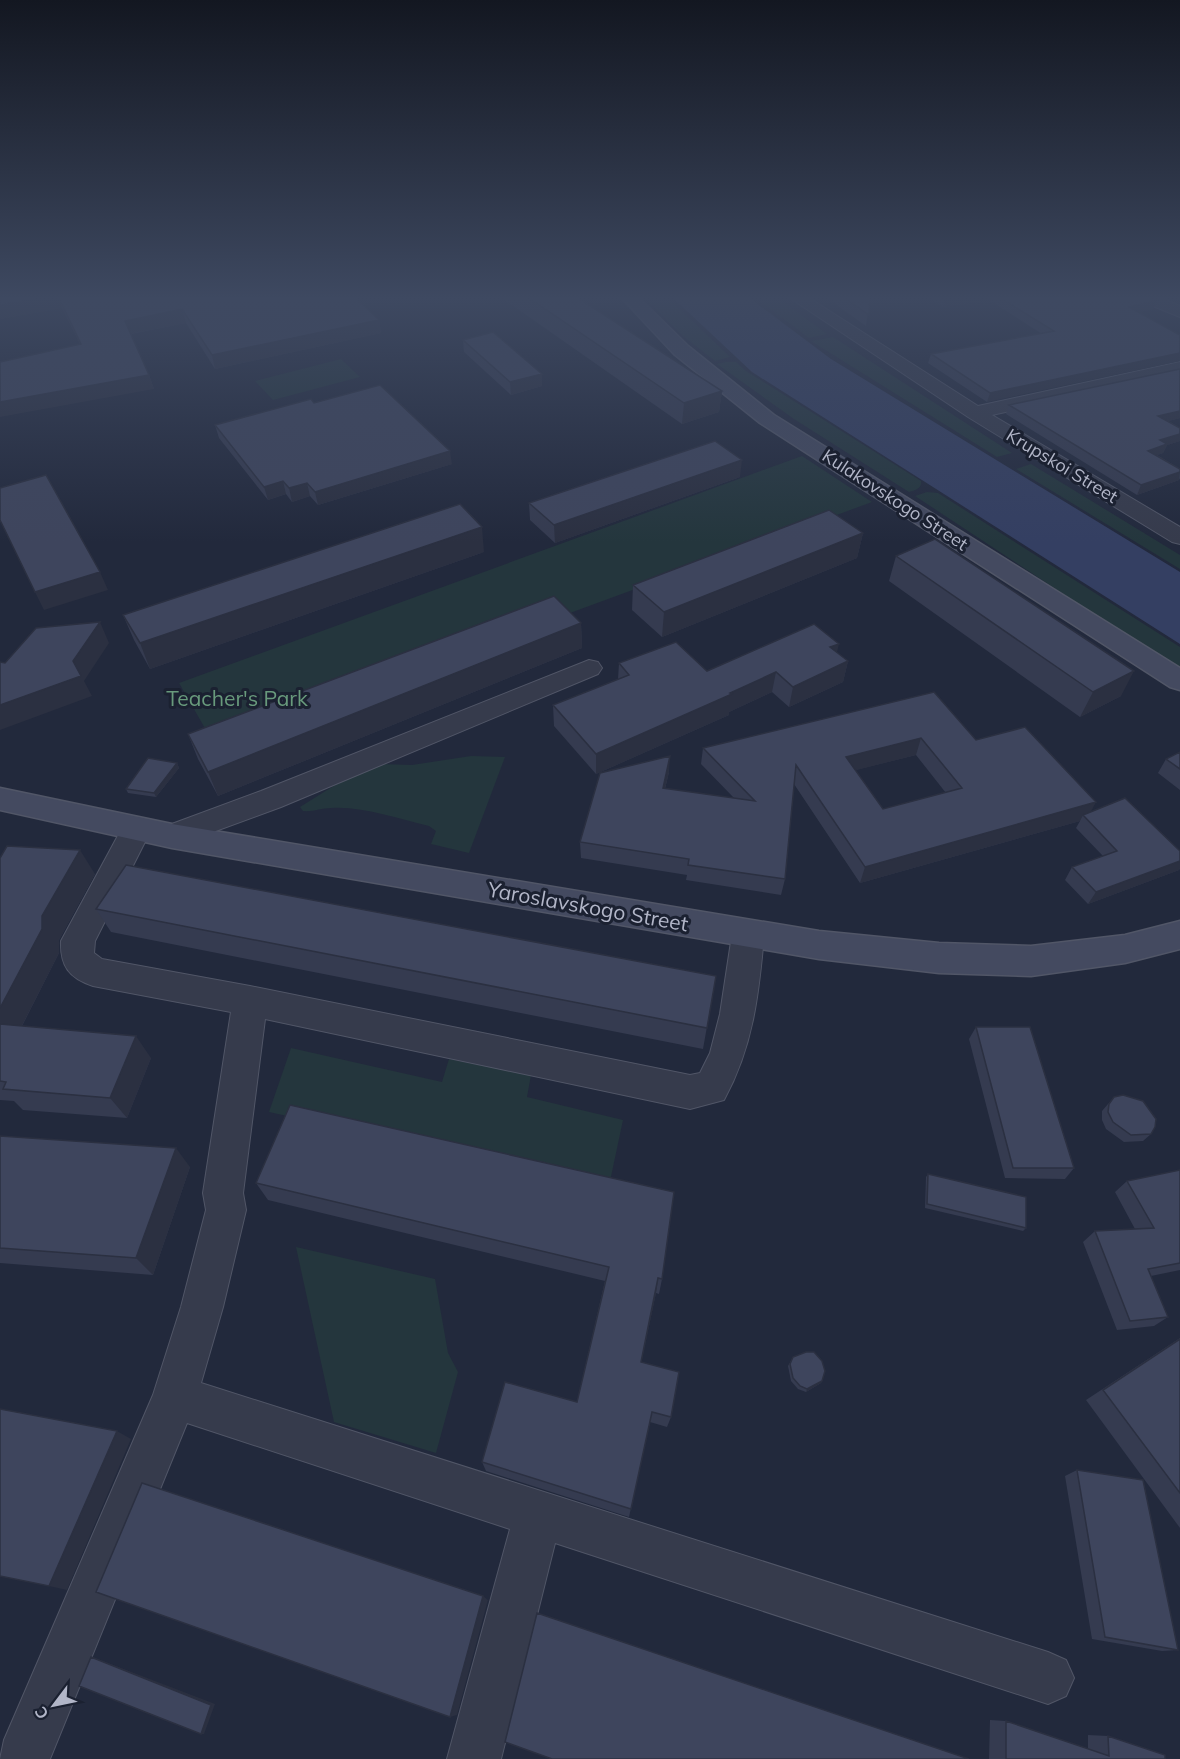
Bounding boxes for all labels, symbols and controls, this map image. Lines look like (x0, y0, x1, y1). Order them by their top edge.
street label: Krupskoi Street (1002, 423, 1122, 508)
street label: Kulakovskogo Street (818, 444, 972, 555)
park label: Teacher's Park (166, 685, 308, 711)
street label: Yaroslavskogo Street (485, 875, 691, 936)
north arrow (24, 1675, 84, 1735)
text: С (30, 1703, 53, 1723)

